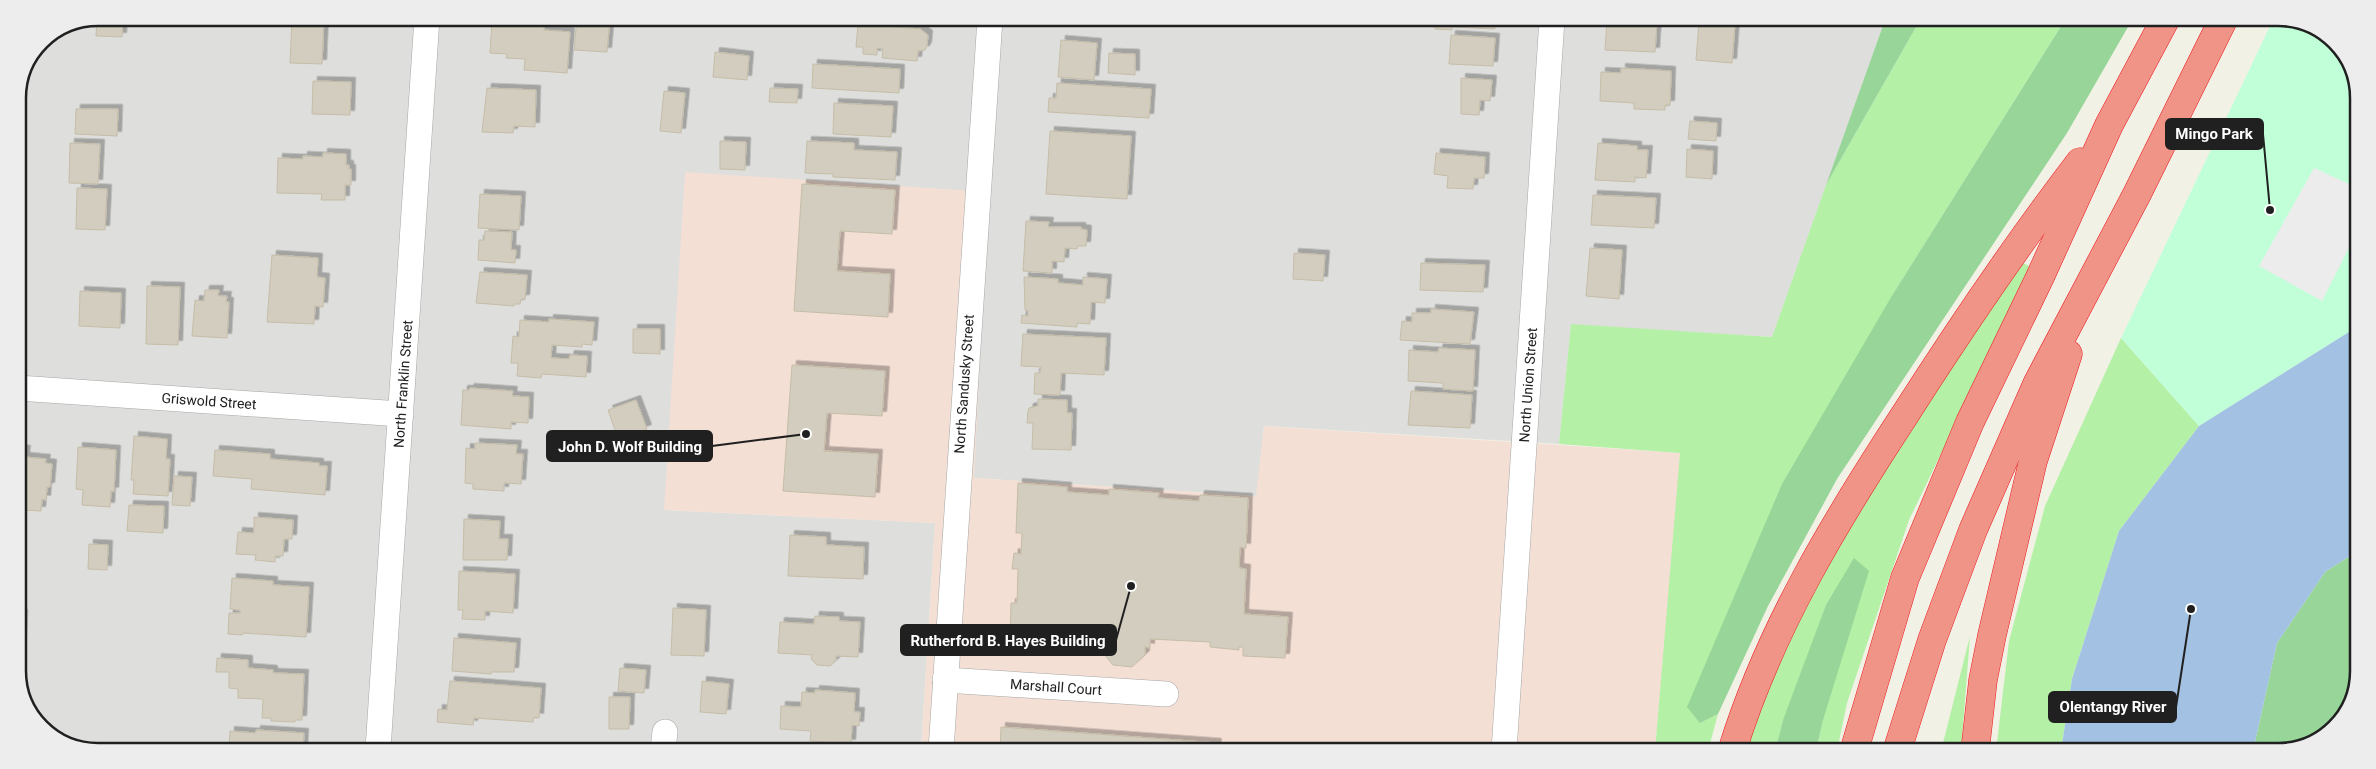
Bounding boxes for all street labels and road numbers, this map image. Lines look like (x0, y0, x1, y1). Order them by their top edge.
street label: North Sandusky Street (951, 313, 977, 454)
street label: North Franklin Street (391, 319, 415, 449)
street label: North Union Street (1516, 327, 1540, 443)
street label: Griswold Street (161, 390, 257, 412)
street label: Marshall Court (1010, 676, 1103, 698)

